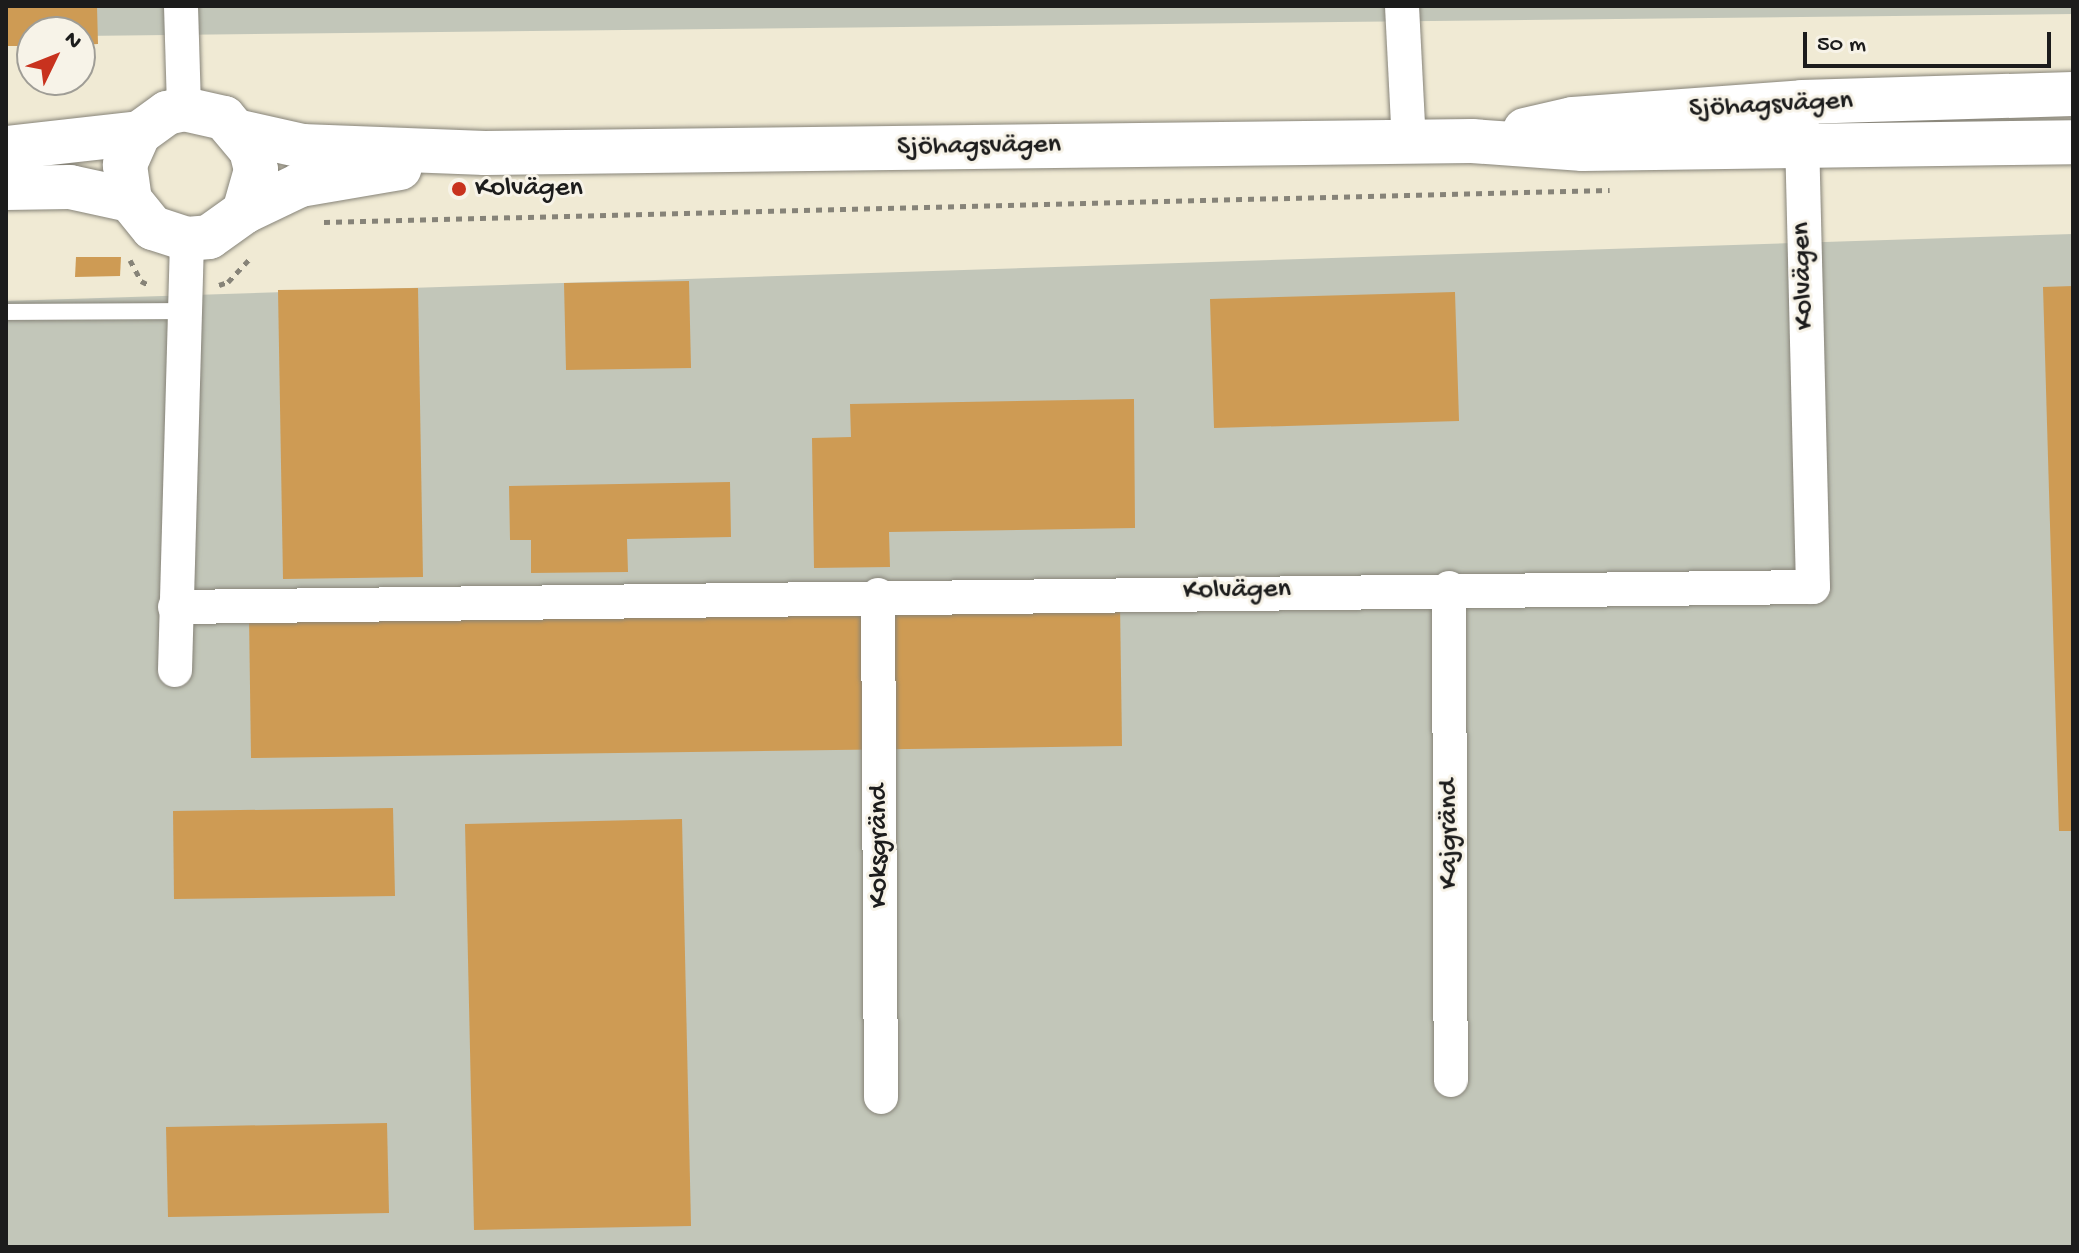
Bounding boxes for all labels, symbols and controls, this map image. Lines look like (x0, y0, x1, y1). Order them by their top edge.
north arrow (16, 16, 96, 96)
scale bar (1807, 16, 2055, 66)
text: N (58, 27, 86, 55)
text: 50 m (1817, 31, 1866, 60)
street label: Sjöhagsvägen (1688, 85, 1854, 127)
street label: Sjöhagsvägen (897, 129, 1061, 165)
place label: Kolvägen (475, 172, 583, 206)
marker: Kolvägen (450, 180, 468, 198)
street label: Kolvägen (1785, 222, 1823, 330)
street label: Kolvägen (1183, 573, 1291, 609)
street label: Kajgränd (1433, 779, 1467, 889)
street label: Koksgränd (863, 784, 897, 908)

